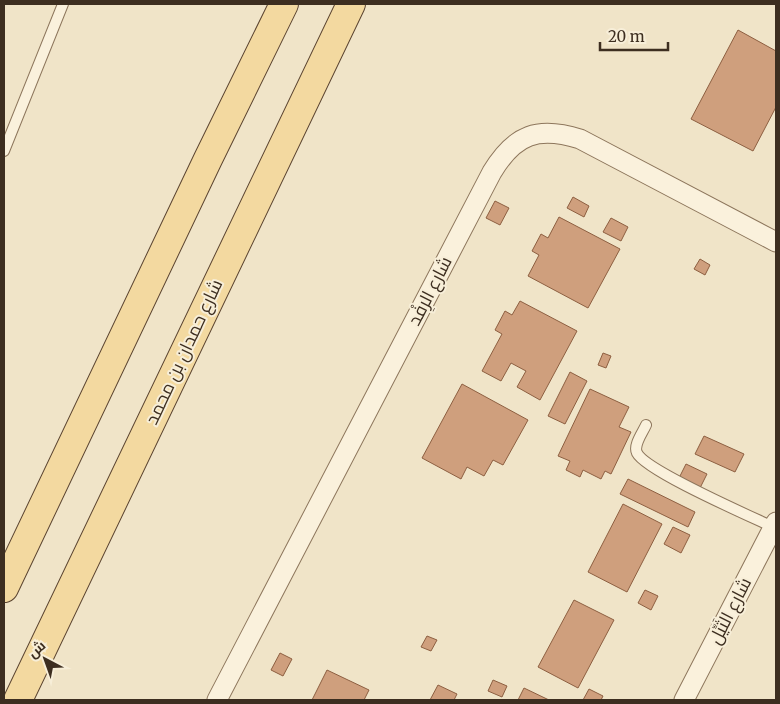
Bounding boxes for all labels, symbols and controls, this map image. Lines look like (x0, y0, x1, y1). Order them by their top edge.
scale bar (600, 20, 668, 52)
text: 20 m (608, 27, 645, 46)
street label: شارع الرِفْد (402, 252, 458, 330)
street label: شارع حمدان بن محمد (140, 275, 228, 429)
street label: شارع الثَيِّل (703, 573, 757, 649)
north arrow (20, 634, 70, 684)
text: ش (24, 636, 49, 662)

